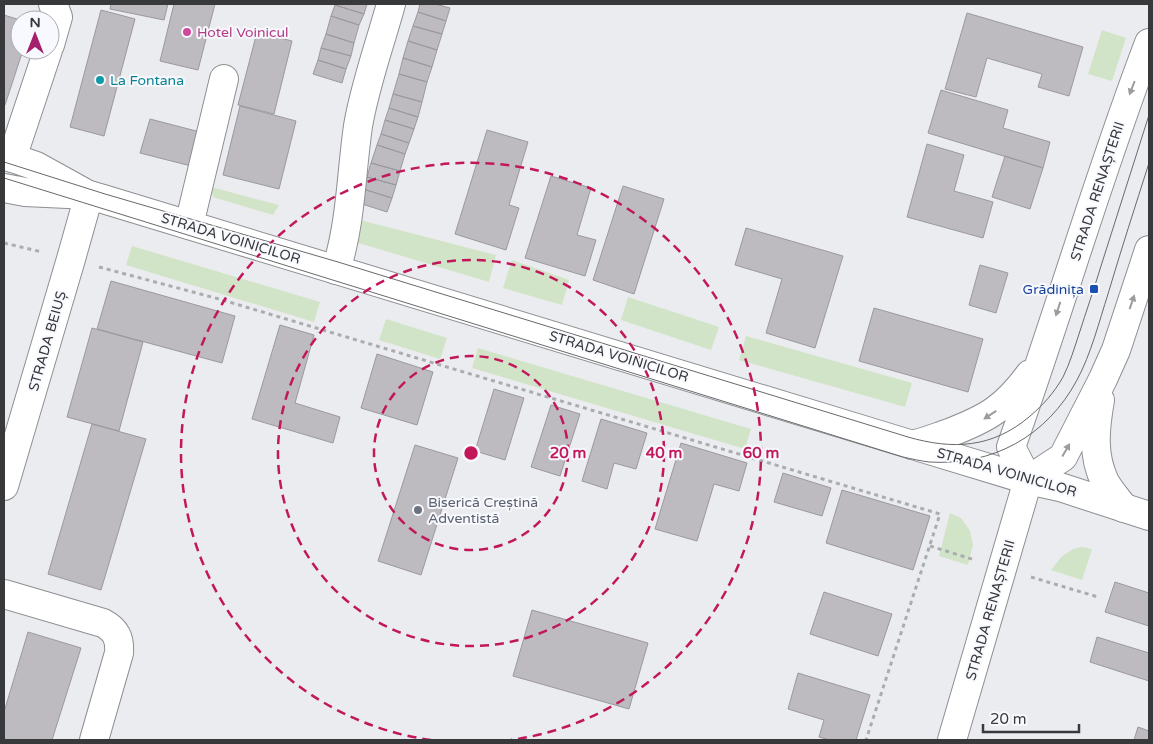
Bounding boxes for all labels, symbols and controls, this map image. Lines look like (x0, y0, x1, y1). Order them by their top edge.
north arrow (10, 10, 60, 60)
text: N (29, 14, 41, 31)
place label: Hotel Voinicul (197, 24, 289, 41)
marker: Hotel Voinicul (181, 26, 193, 38)
place label: La Fontana (110, 72, 184, 89)
marker: La Fontana (94, 74, 106, 86)
one-way arrow (1127, 81, 1135, 96)
street label: STRADA RENAȘTERII (1067, 119, 1128, 263)
street label: STRADA VOINICILOR (159, 209, 303, 268)
place label: Grădinița (1023, 281, 1084, 298)
marker: Grădinița (1088, 283, 1100, 295)
street label: STRADA BEIUȘ (25, 289, 70, 393)
one-way arrow (1129, 295, 1136, 310)
one-way arrow (1054, 302, 1062, 317)
street label: STRADA VOINICILOR (547, 327, 691, 386)
one-way arrow (983, 410, 997, 419)
centre of rings (462, 444, 480, 462)
text: 20 m (550, 444, 586, 462)
text: 40 m (646, 444, 682, 462)
text: 60 m (743, 444, 779, 462)
street label: STRADA VOINICILOR (935, 444, 1079, 501)
one-way arrow (1062, 444, 1071, 457)
place label: Biserică Creștină Adventistă (428, 494, 538, 527)
marker: Biserică Creștină Adventistă (412, 504, 424, 516)
street label: STRADA RENAȘTERII (962, 538, 1019, 682)
scale bar (983, 702, 1079, 734)
text: 20 m (990, 710, 1027, 728)

